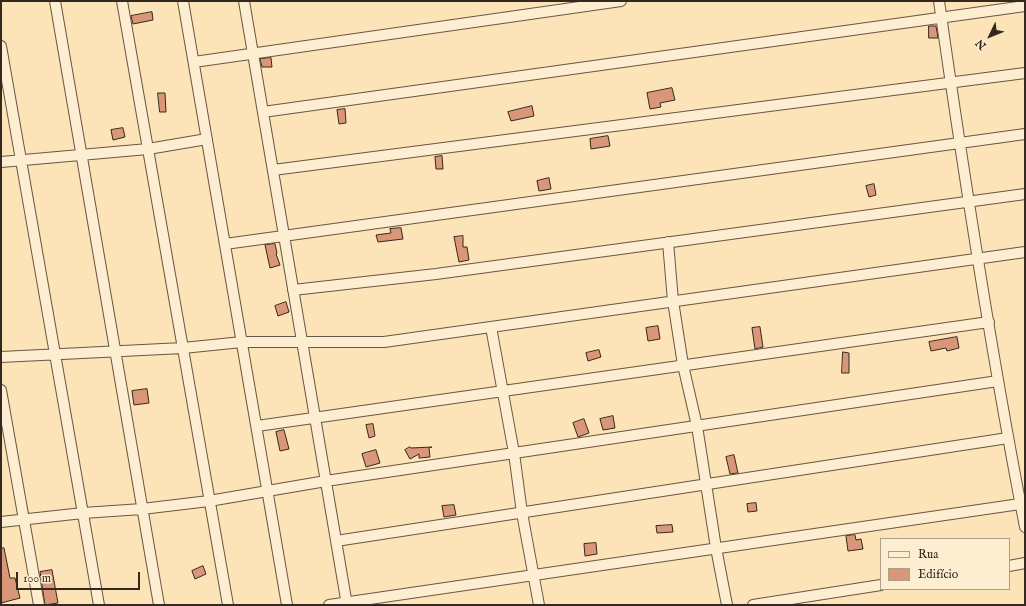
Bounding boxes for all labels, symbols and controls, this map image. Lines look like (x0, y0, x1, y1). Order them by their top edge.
north arrow (970, 16, 1010, 56)
text: N (973, 36, 990, 52)
legend (880, 538, 1010, 590)
text: Rua (918, 547, 938, 562)
scale bar (18, 564, 142, 590)
text: Edifício (918, 567, 958, 582)
text: 100 m (23, 571, 51, 586)

